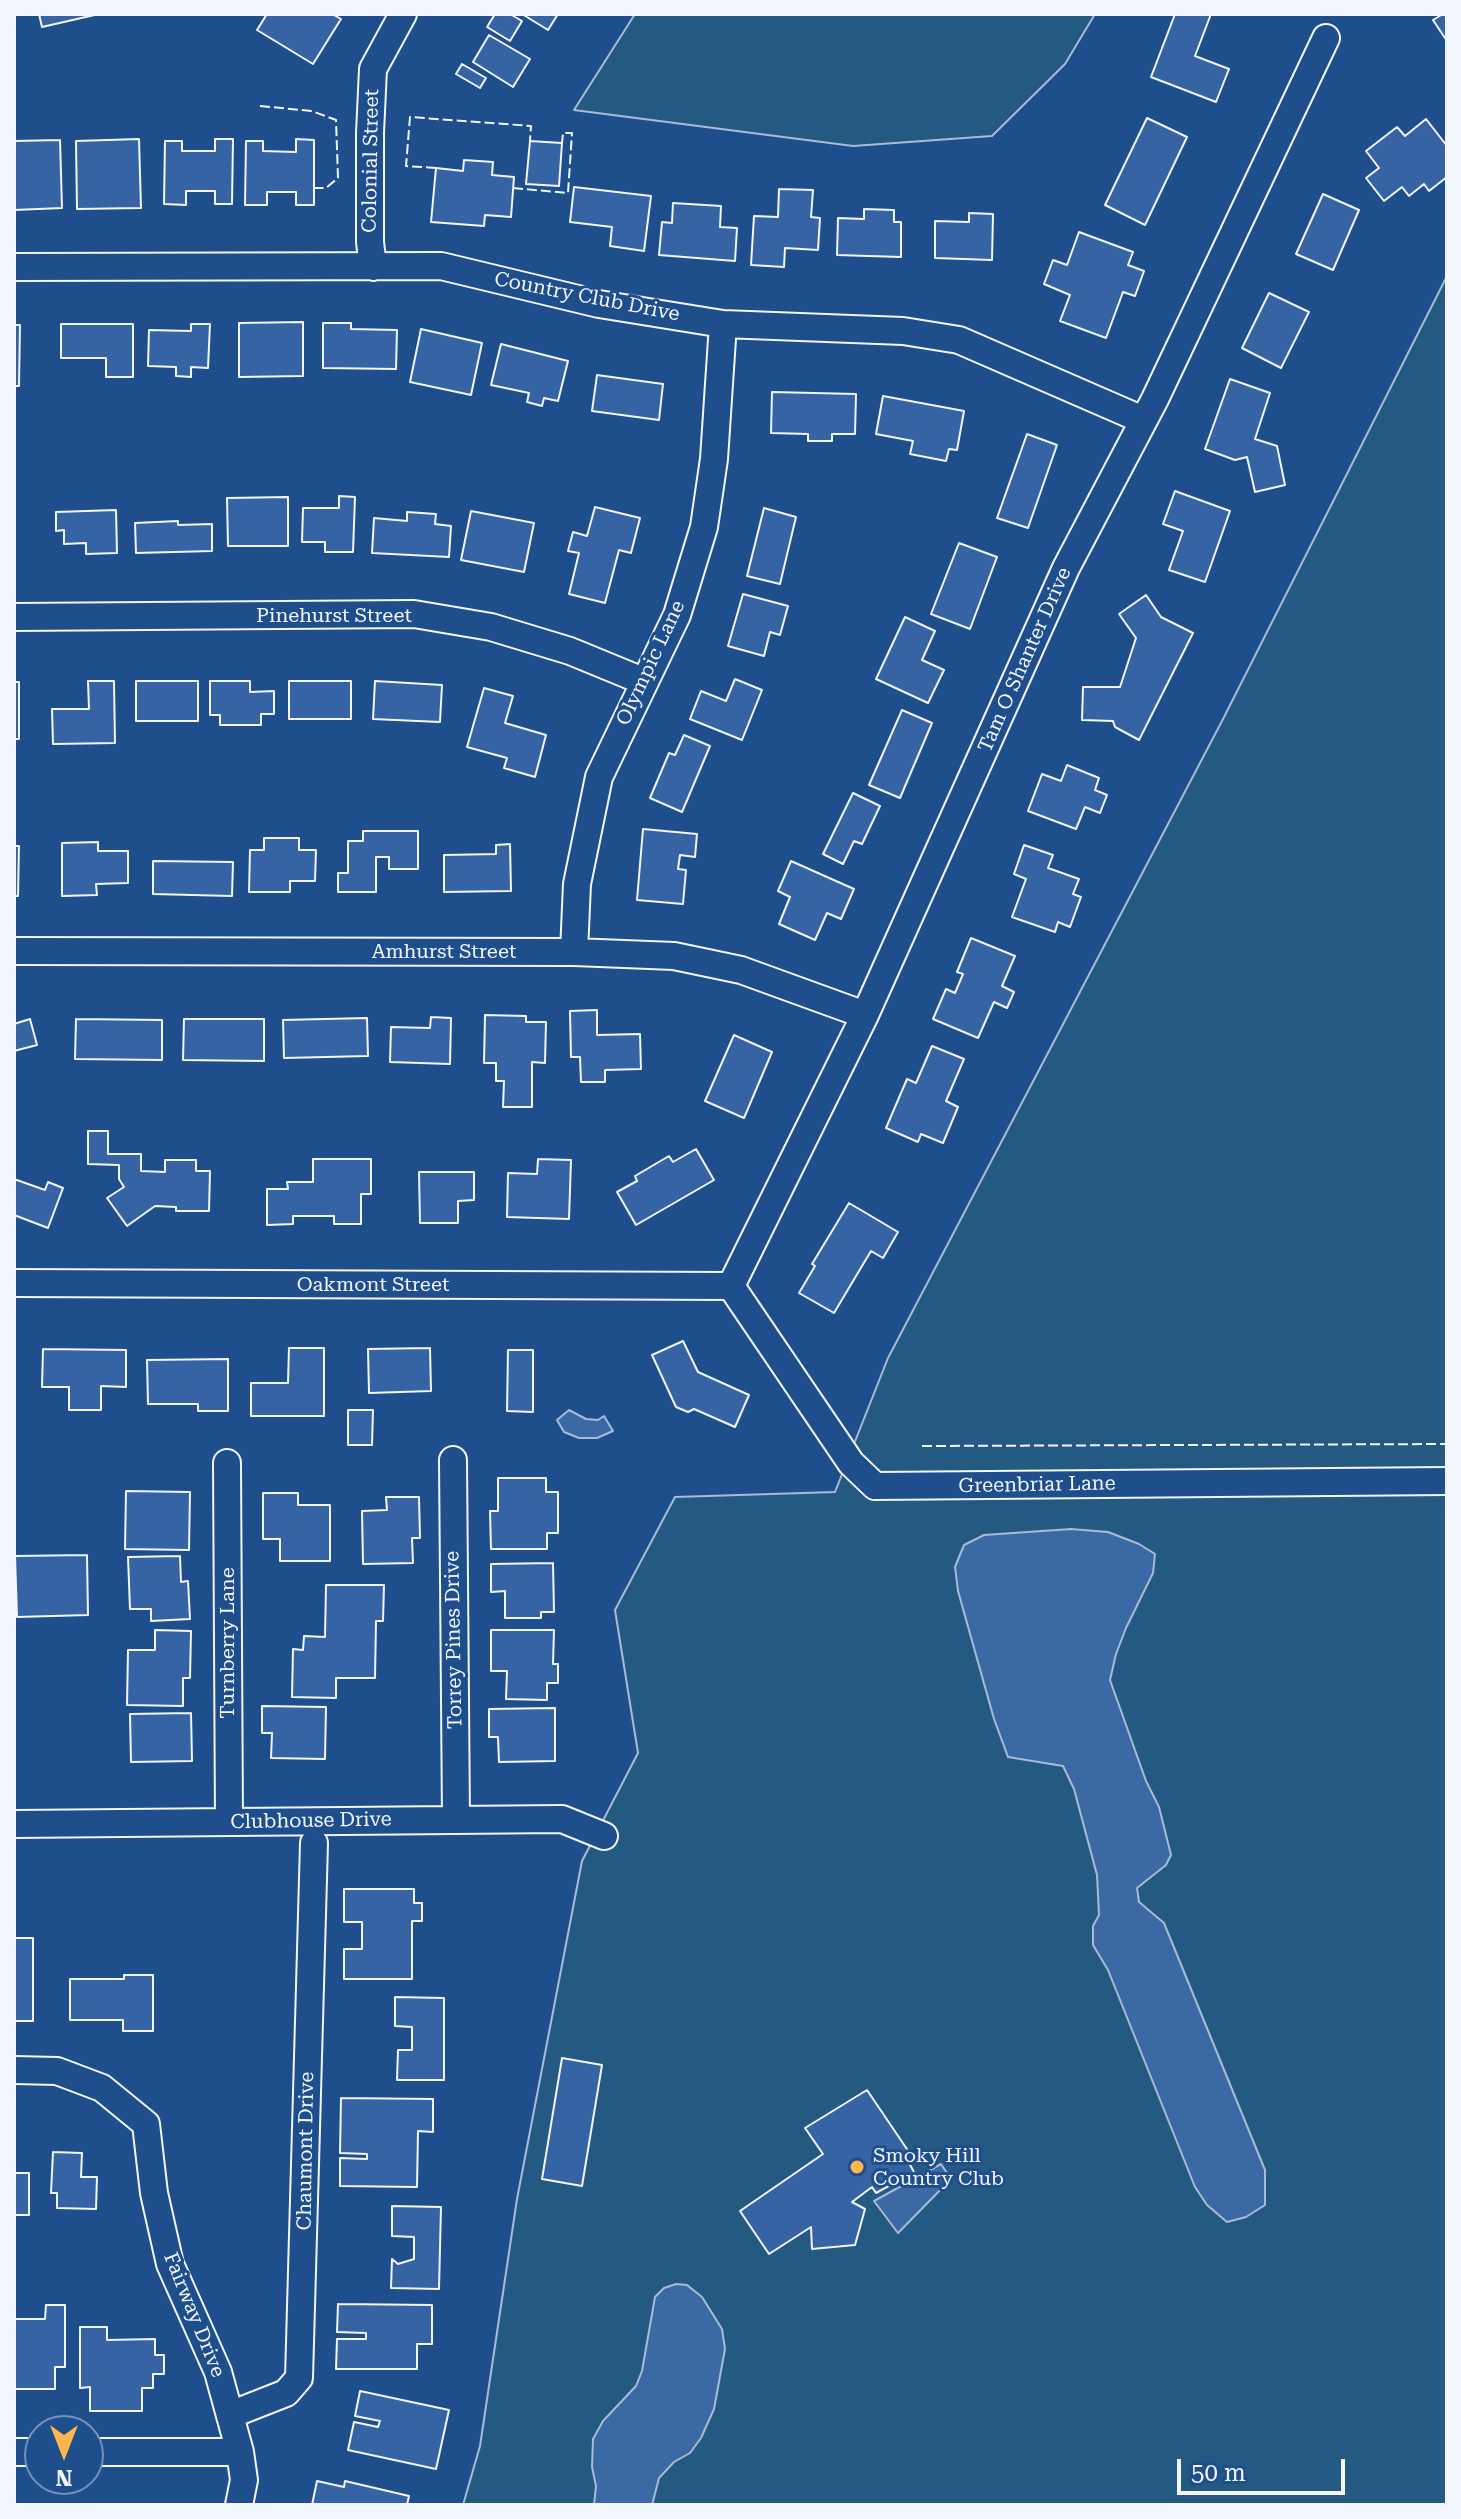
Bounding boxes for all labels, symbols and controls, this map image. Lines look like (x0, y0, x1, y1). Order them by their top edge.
street label: Colonial Street (358, 89, 384, 233)
street label: Country Club Drive (492, 267, 682, 327)
street label: Tam O Shanter Drive (973, 564, 1077, 756)
street label: Olympic Lane (612, 597, 690, 729)
street label: Pinehurst Street (256, 604, 412, 628)
street label: Amhurst Street (372, 940, 516, 964)
street label: Oakmont Street (297, 1273, 449, 1297)
street label: Greenbriar Lane (958, 1472, 1116, 1498)
street label: Torrey Pines Drive (440, 1551, 468, 1729)
street label: Turnberry Lane (216, 1567, 240, 1719)
street label: Clubhouse Drive (230, 1808, 392, 1834)
street label: Chaumont Drive (293, 2071, 319, 2231)
place label: Smoky Hill Country Club (873, 2144, 1004, 2191)
marker: Smoky Hill Country Club (848, 2158, 866, 2176)
street label: Fairway Drive (158, 2249, 230, 2381)
north arrow (24, 2415, 104, 2495)
scale bar (1181, 2443, 1349, 2493)
text: 50 m (1191, 2459, 1246, 2487)
text: N (56, 2465, 72, 2490)

